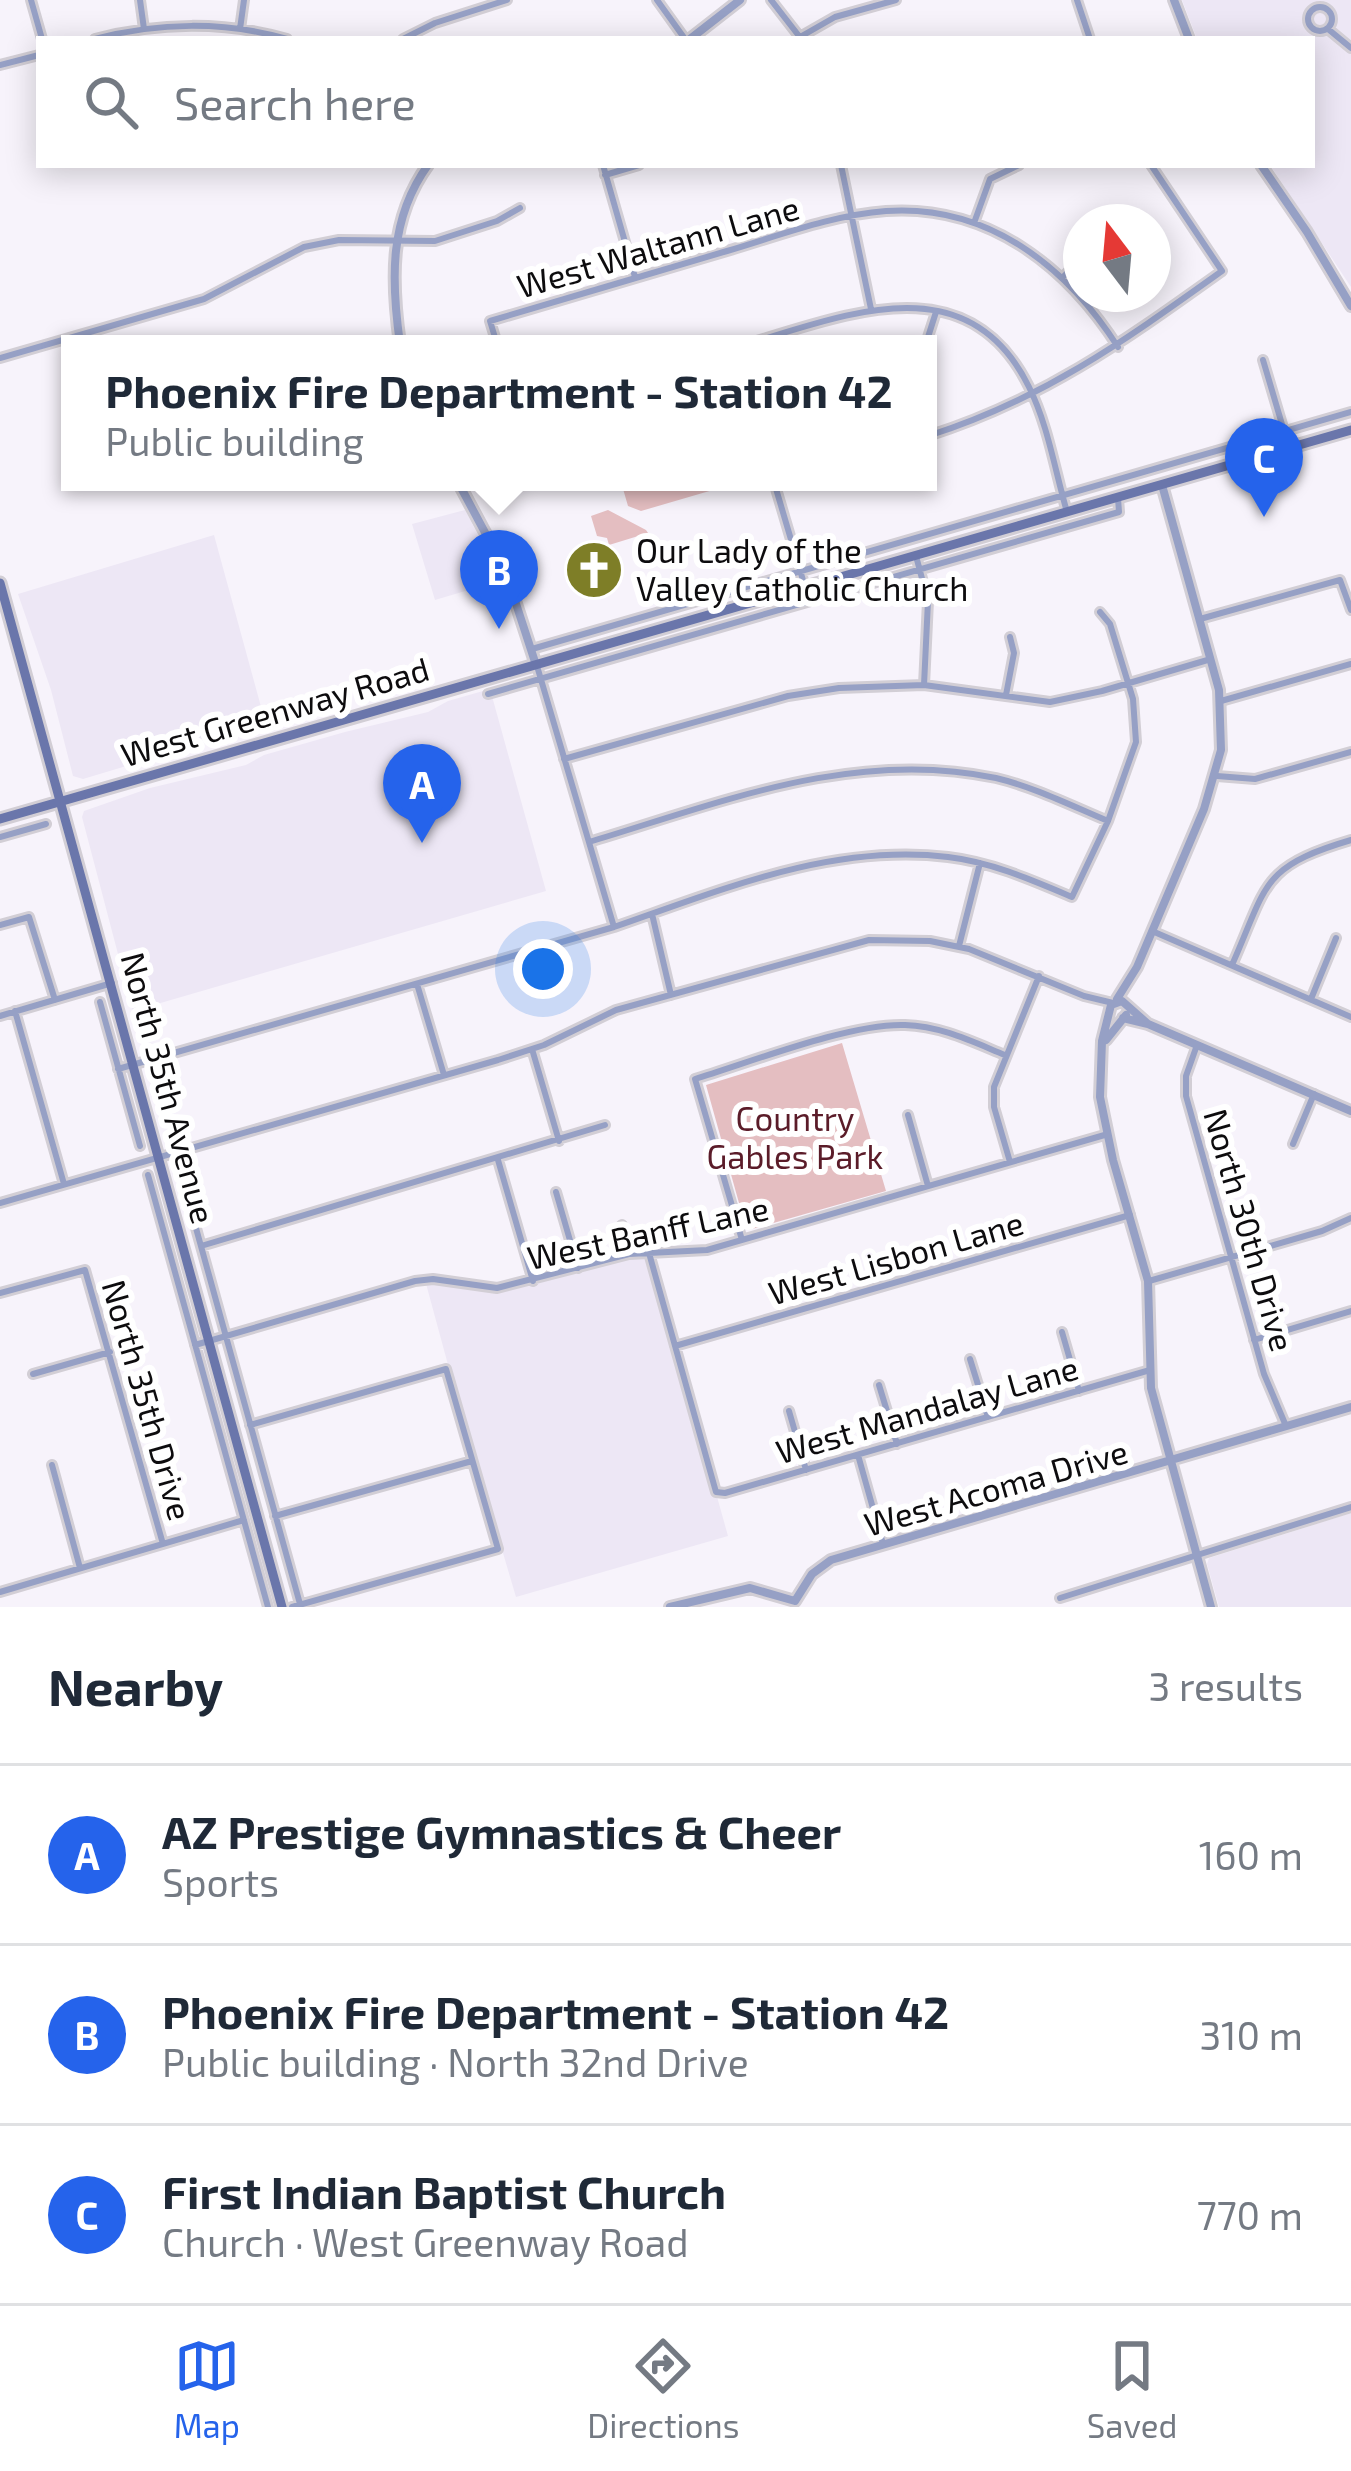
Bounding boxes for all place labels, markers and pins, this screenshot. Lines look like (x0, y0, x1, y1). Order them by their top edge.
pin: C (1225, 418, 1303, 517)
pin: B (460, 530, 538, 629)
place label: Our Lady of the Valley Catholic Church (636, 530, 968, 608)
church icon: Our Lady of the Valley Catholic Church (563, 539, 625, 601)
pin: A (383, 744, 461, 843)

